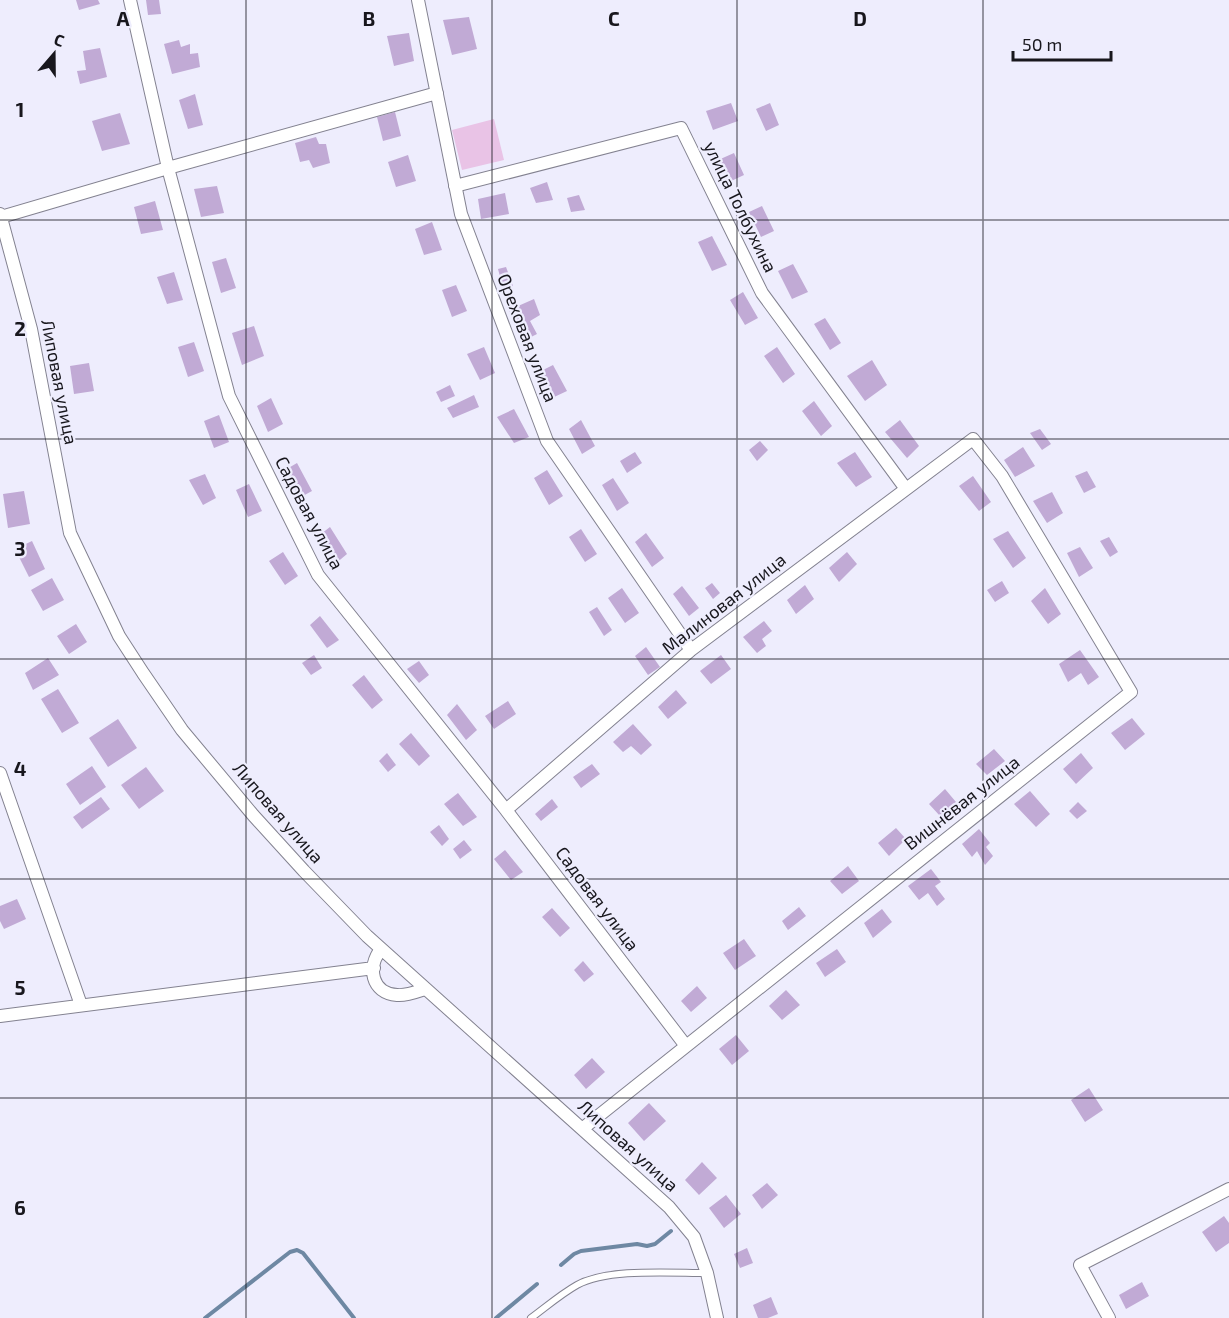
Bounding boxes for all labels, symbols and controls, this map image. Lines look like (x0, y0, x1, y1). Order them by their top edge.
text: A (116, 6, 130, 30)
text: B (363, 6, 375, 30)
text: C (608, 6, 620, 30)
text: D (853, 6, 867, 30)
north arrow (24, 24, 84, 84)
scale bar (1013, 24, 1110, 62)
text: С (52, 29, 67, 50)
text: 50 m (1022, 33, 1062, 55)
text: 1 (16, 97, 24, 121)
street label: улица Толбухина (700, 137, 782, 276)
street label: Ореховая улица (493, 270, 562, 405)
text: 2 (14, 316, 26, 340)
street label: Липовая улица (37, 317, 83, 446)
street label: Садовая улица (271, 452, 349, 573)
text: 3 (14, 536, 26, 560)
street label: Малиновая улица (657, 548, 790, 658)
street label: Вишнёвая улица (899, 750, 1023, 854)
text: 4 (14, 756, 27, 780)
street label: Липовая улица (229, 757, 329, 867)
street label: Садовая улица (551, 842, 644, 955)
text: 5 (14, 975, 26, 999)
street label: Липовая улица (574, 1095, 683, 1196)
text: 6 (14, 1195, 26, 1219)

